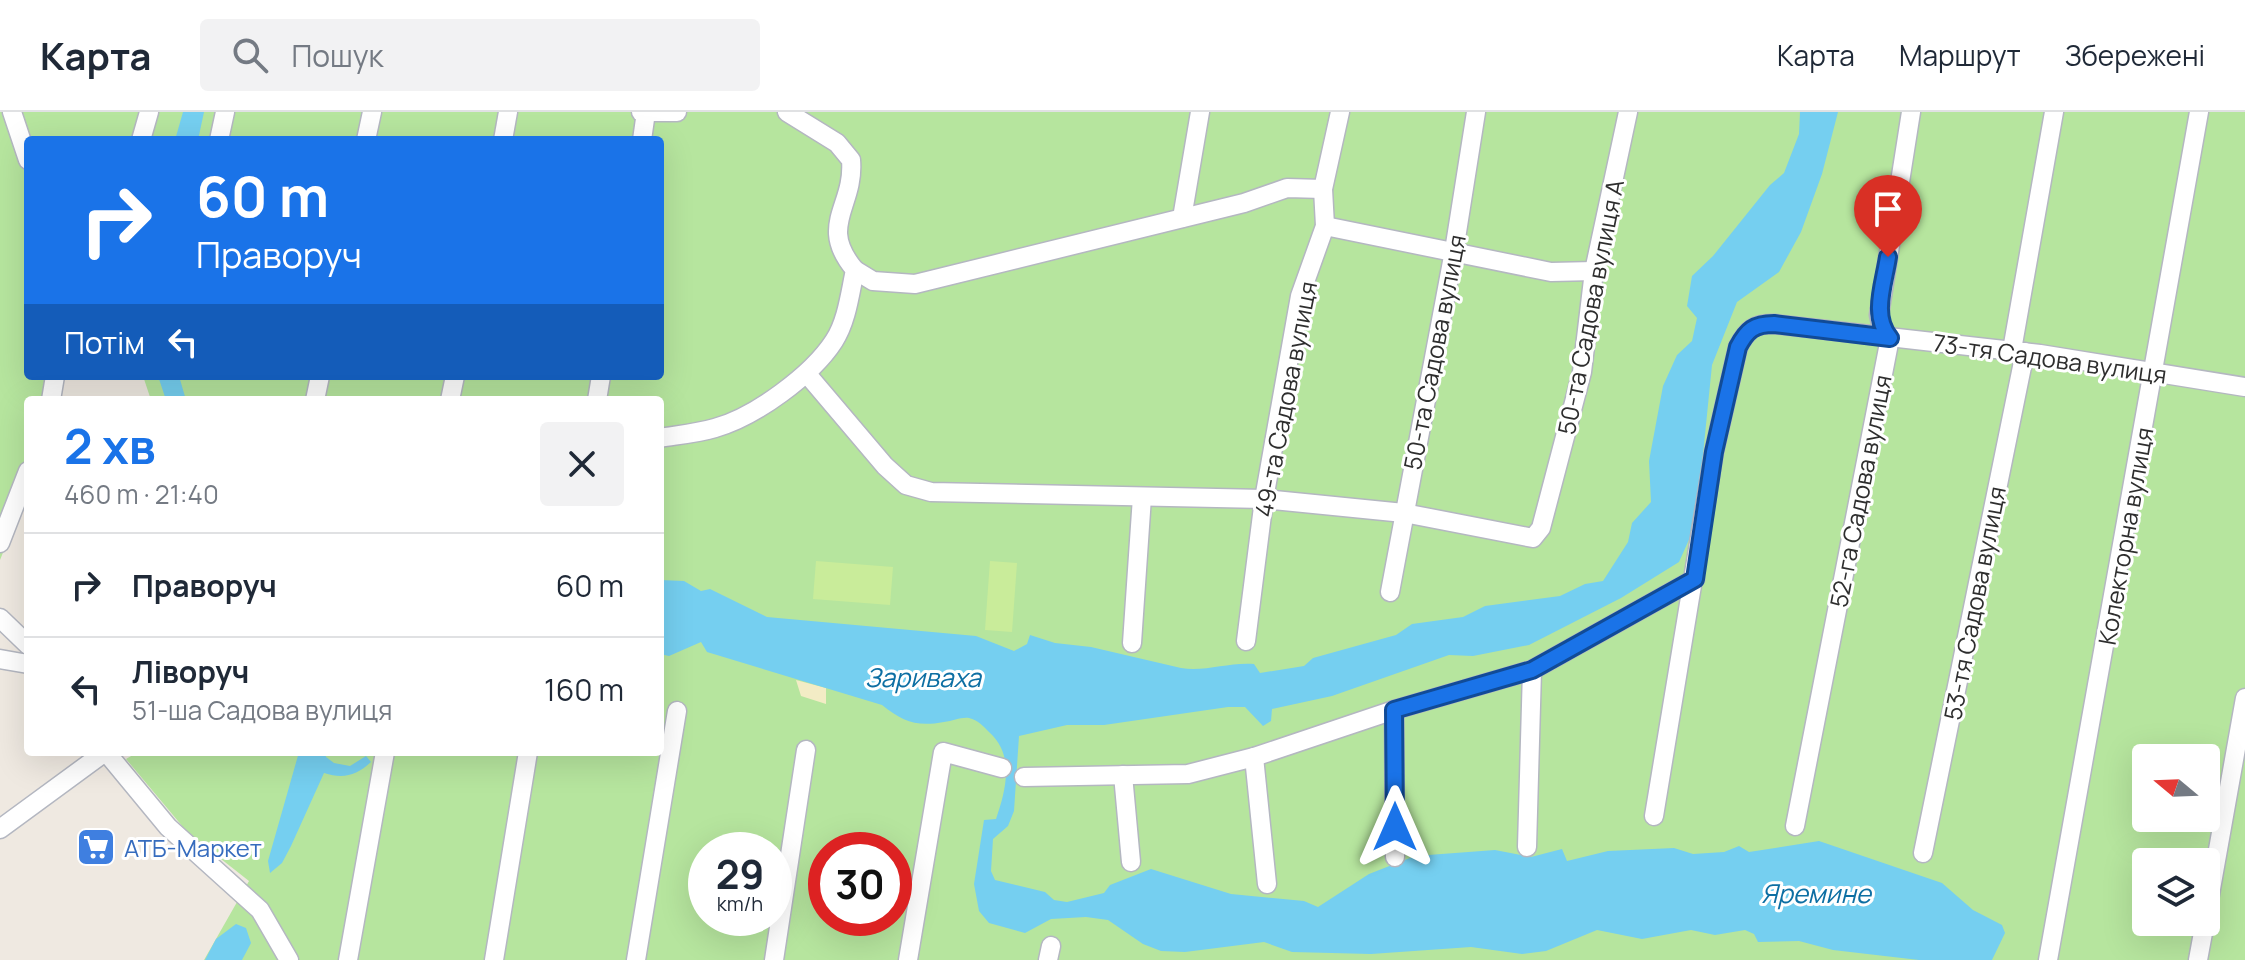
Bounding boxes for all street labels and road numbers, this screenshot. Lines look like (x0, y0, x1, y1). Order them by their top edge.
street label: 50-та Садова вулиця А (1549, 177, 1631, 437)
street label: 50-та Садова вулиця (1395, 232, 1473, 472)
street label: 49-та Садова вулиця (1246, 278, 1324, 520)
street label: 73-тя Садова вулиця (1931, 325, 2169, 391)
street label: 52-га Садова вулиця (1821, 372, 1899, 610)
street label: Колекторна вулиця (2090, 425, 2160, 647)
street label: 53-тя Садова вулиця (1935, 483, 2013, 723)

